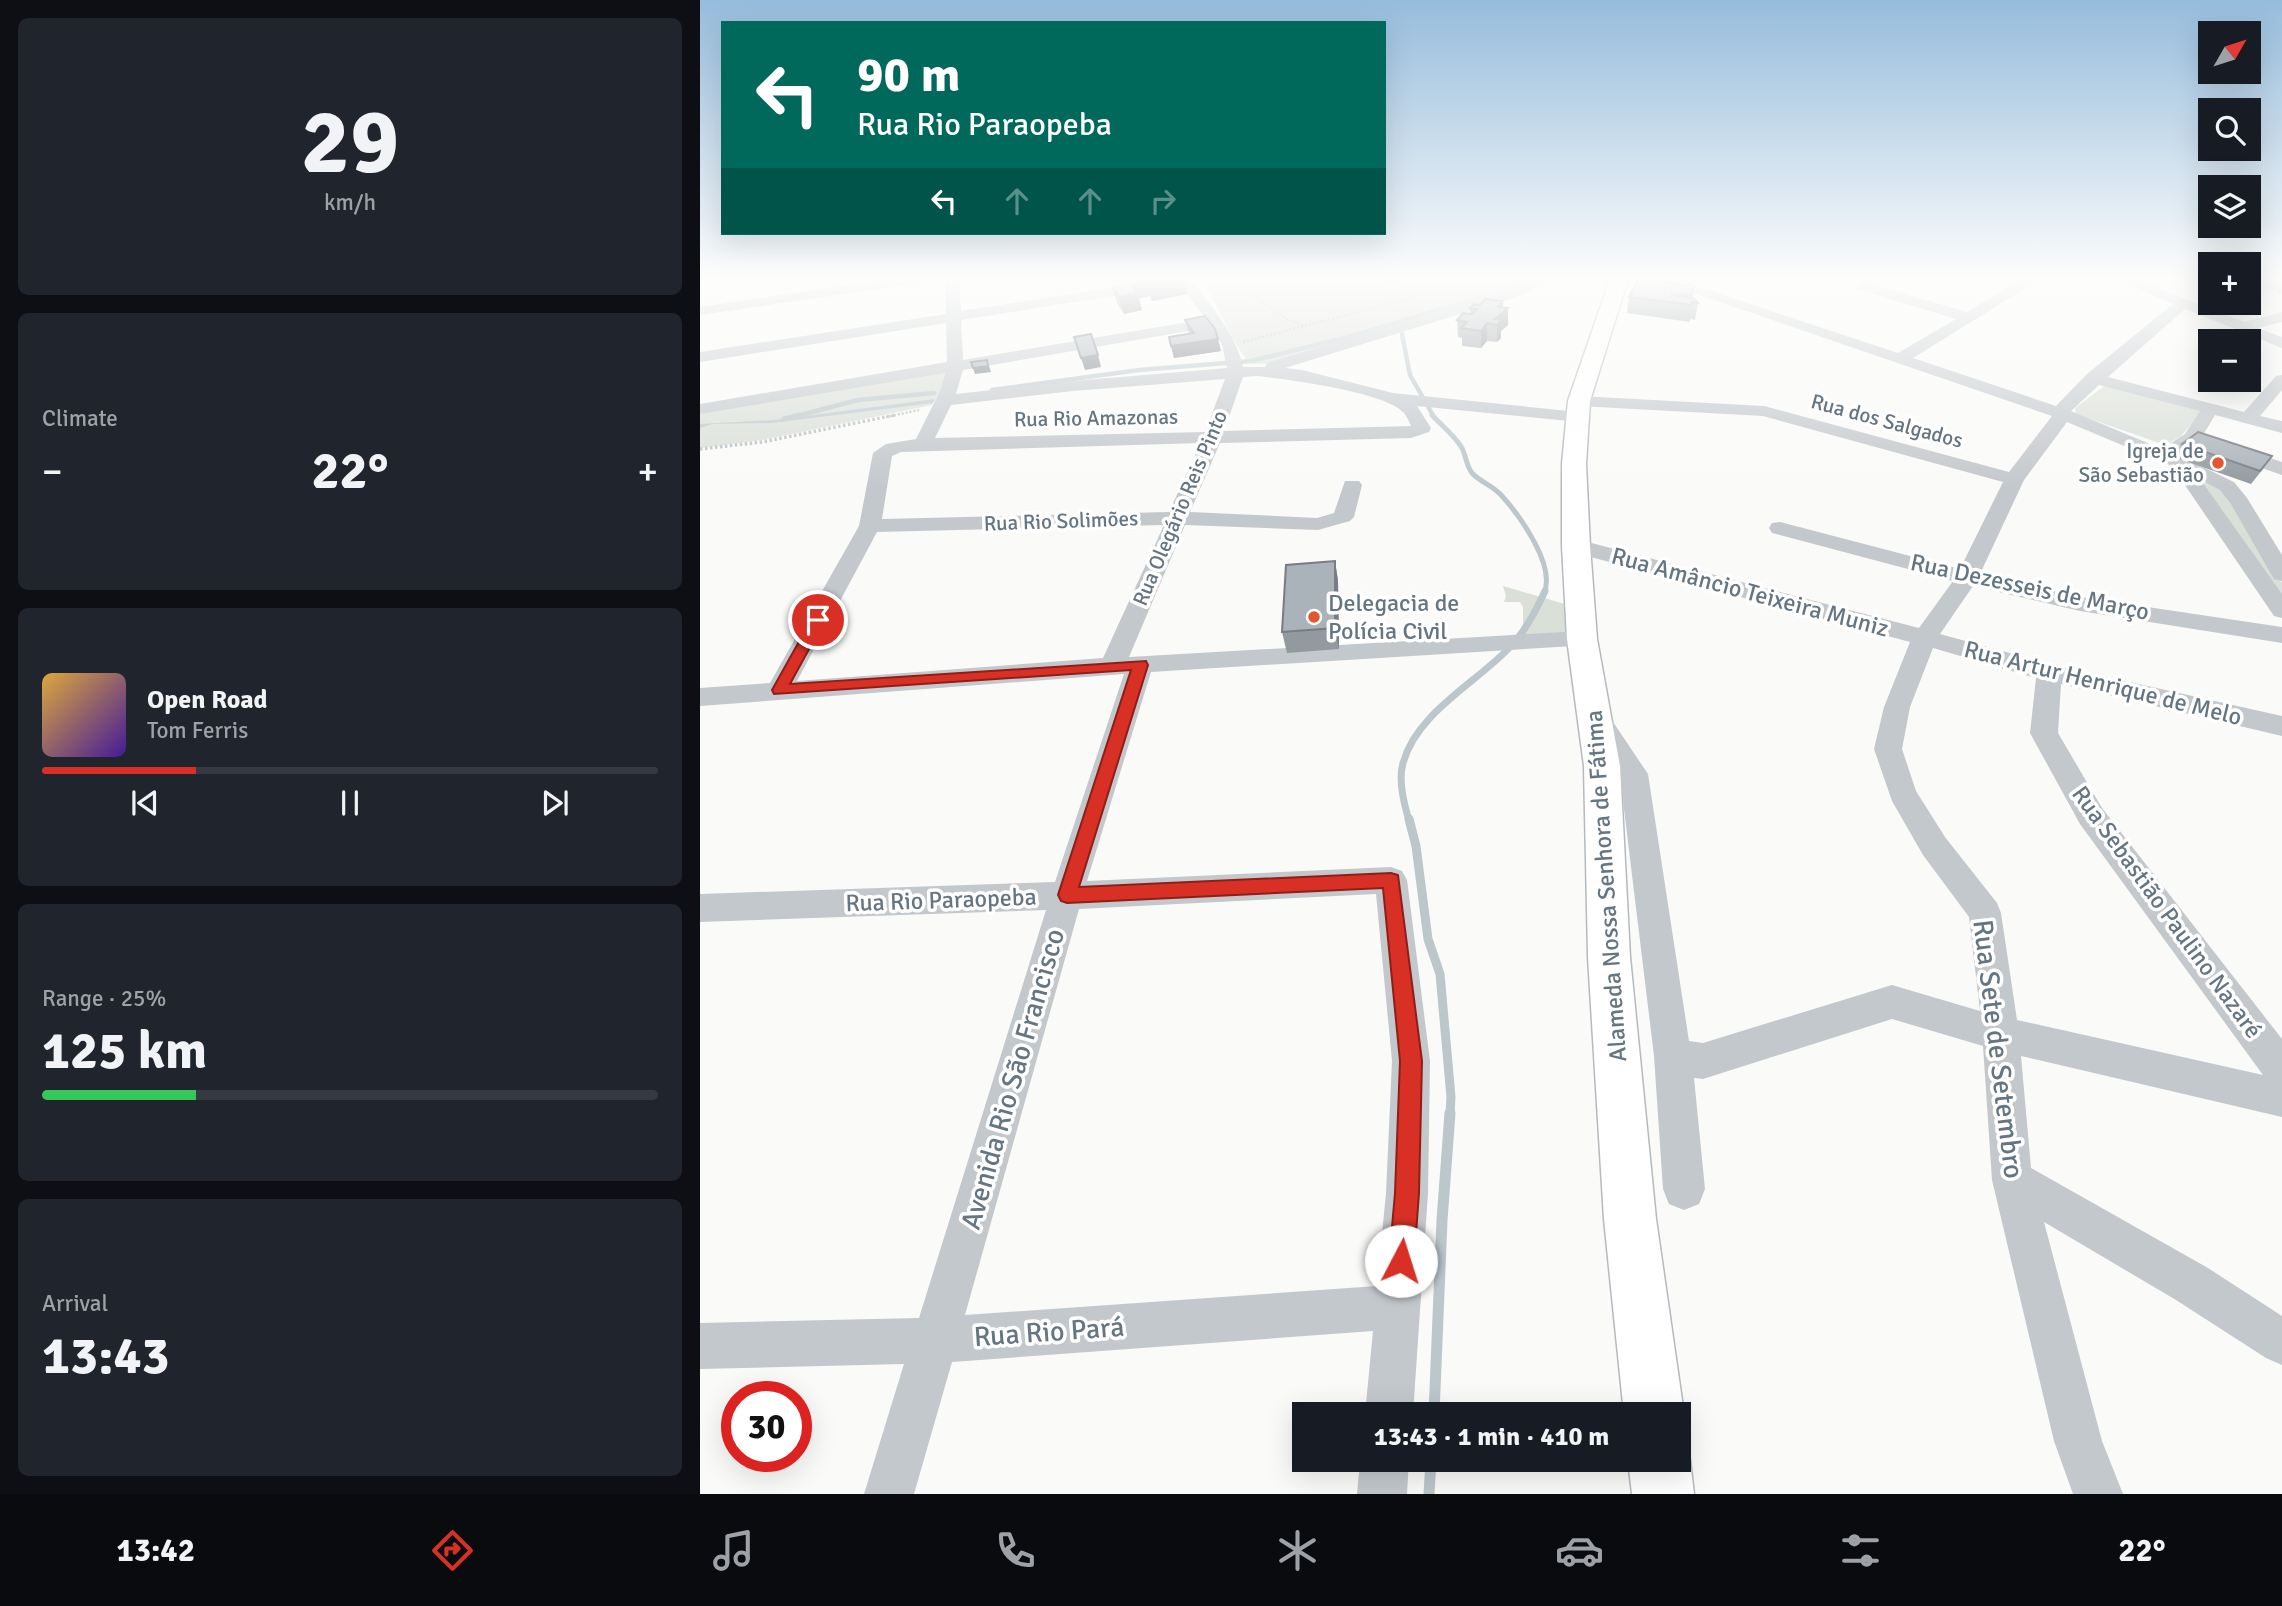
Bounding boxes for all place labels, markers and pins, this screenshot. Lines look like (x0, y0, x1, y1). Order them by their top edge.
place label: Igreja de São Sebastião (2078, 438, 2204, 488)
marker: Igreja de São Sebastião (2210, 455, 2226, 471)
place label: Delegacia de Polícia Civil (1328, 588, 1459, 646)
pin (788, 590, 848, 650)
marker: Delegacia de Polícia Civil (1306, 609, 1322, 625)

